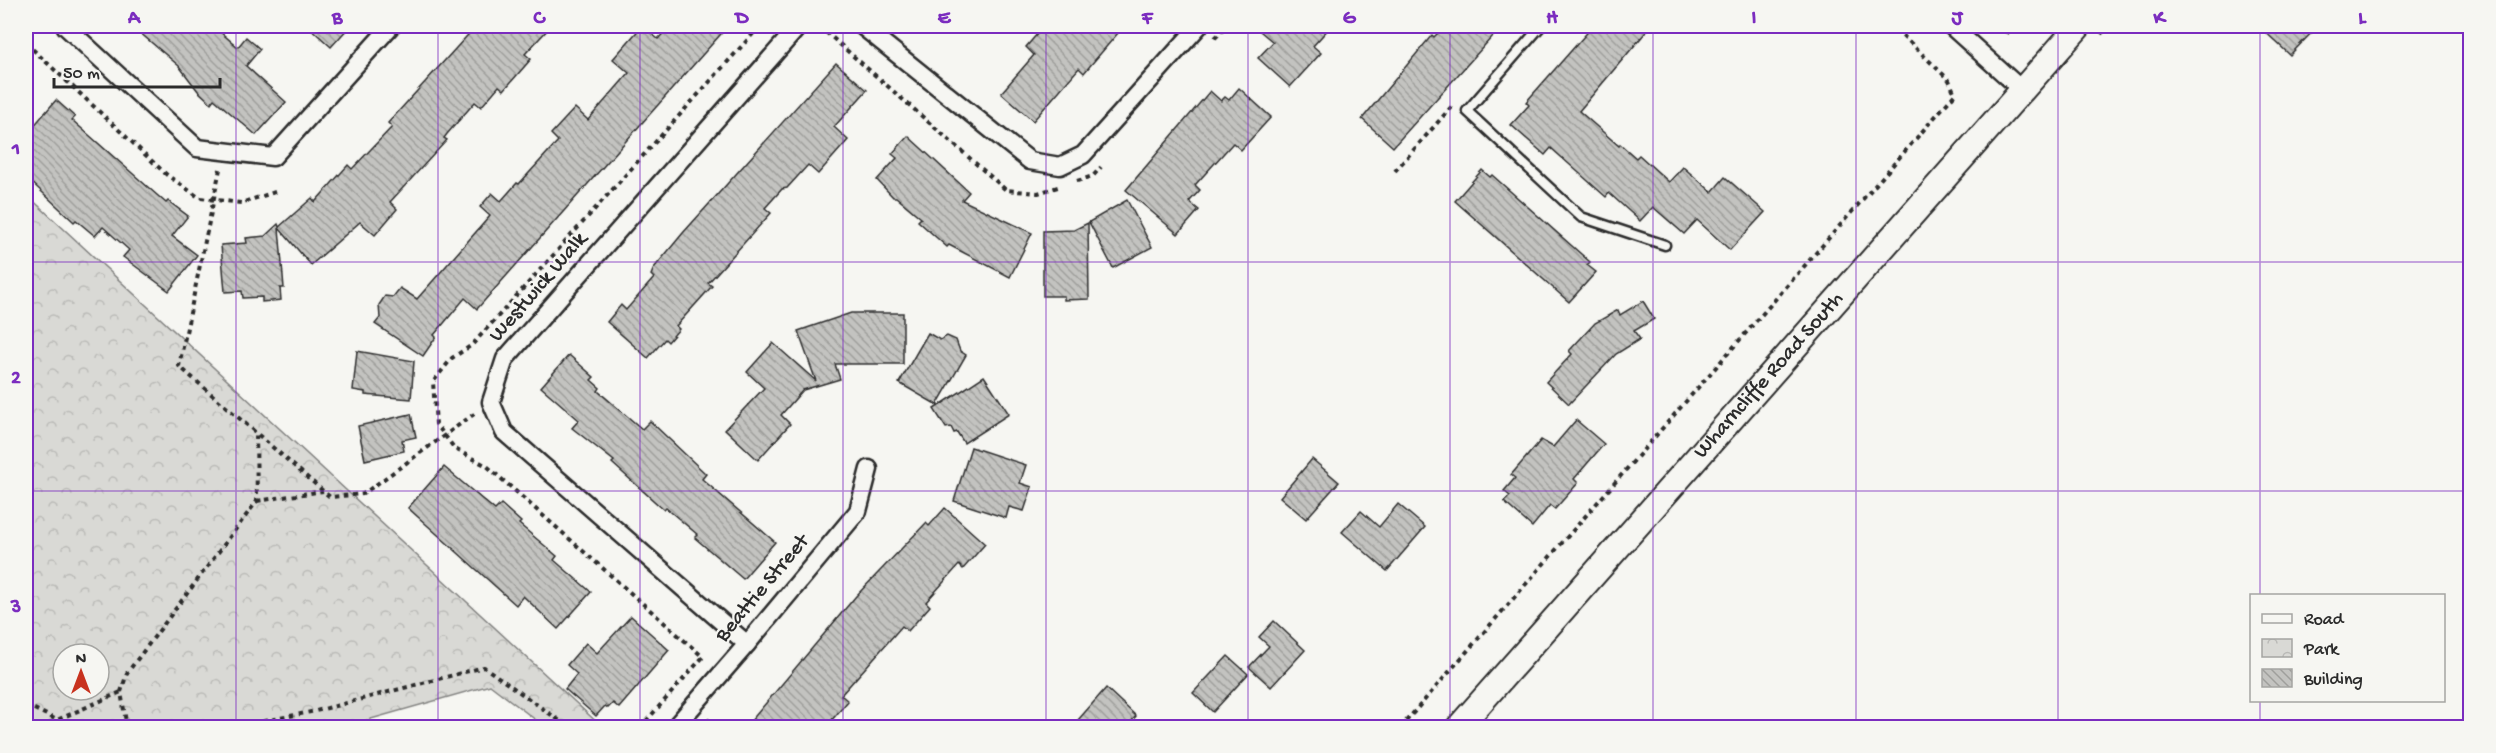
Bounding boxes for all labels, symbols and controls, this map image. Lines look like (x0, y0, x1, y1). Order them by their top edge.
text: A (127, 8, 142, 31)
text: B (331, 8, 343, 31)
text: C (533, 8, 547, 31)
text: D (733, 8, 749, 31)
text: E (938, 8, 952, 31)
text: F (1141, 8, 1154, 31)
text: G (1343, 8, 1357, 31)
text: H (1546, 8, 1558, 31)
text: I (1752, 8, 1757, 31)
text: J (1951, 8, 1964, 31)
text: K (2152, 8, 2167, 31)
text: L (2358, 8, 2367, 31)
scale bar (54, 51, 220, 89)
text: 50 m (63, 64, 100, 85)
text: 1 (11, 139, 20, 162)
street label: Westwick Walk (484, 226, 595, 348)
street label: Wharncliffe Road South (1689, 287, 1850, 465)
text: 2 (11, 368, 21, 391)
street label: Beattie Street (710, 528, 817, 649)
legend (2250, 594, 2445, 702)
text: 3 (10, 597, 21, 620)
text: Road (2304, 610, 2345, 631)
text: Park (2303, 640, 2340, 661)
north arrow (51, 642, 111, 702)
text: N (76, 651, 87, 670)
text: Building (2303, 670, 2363, 691)

